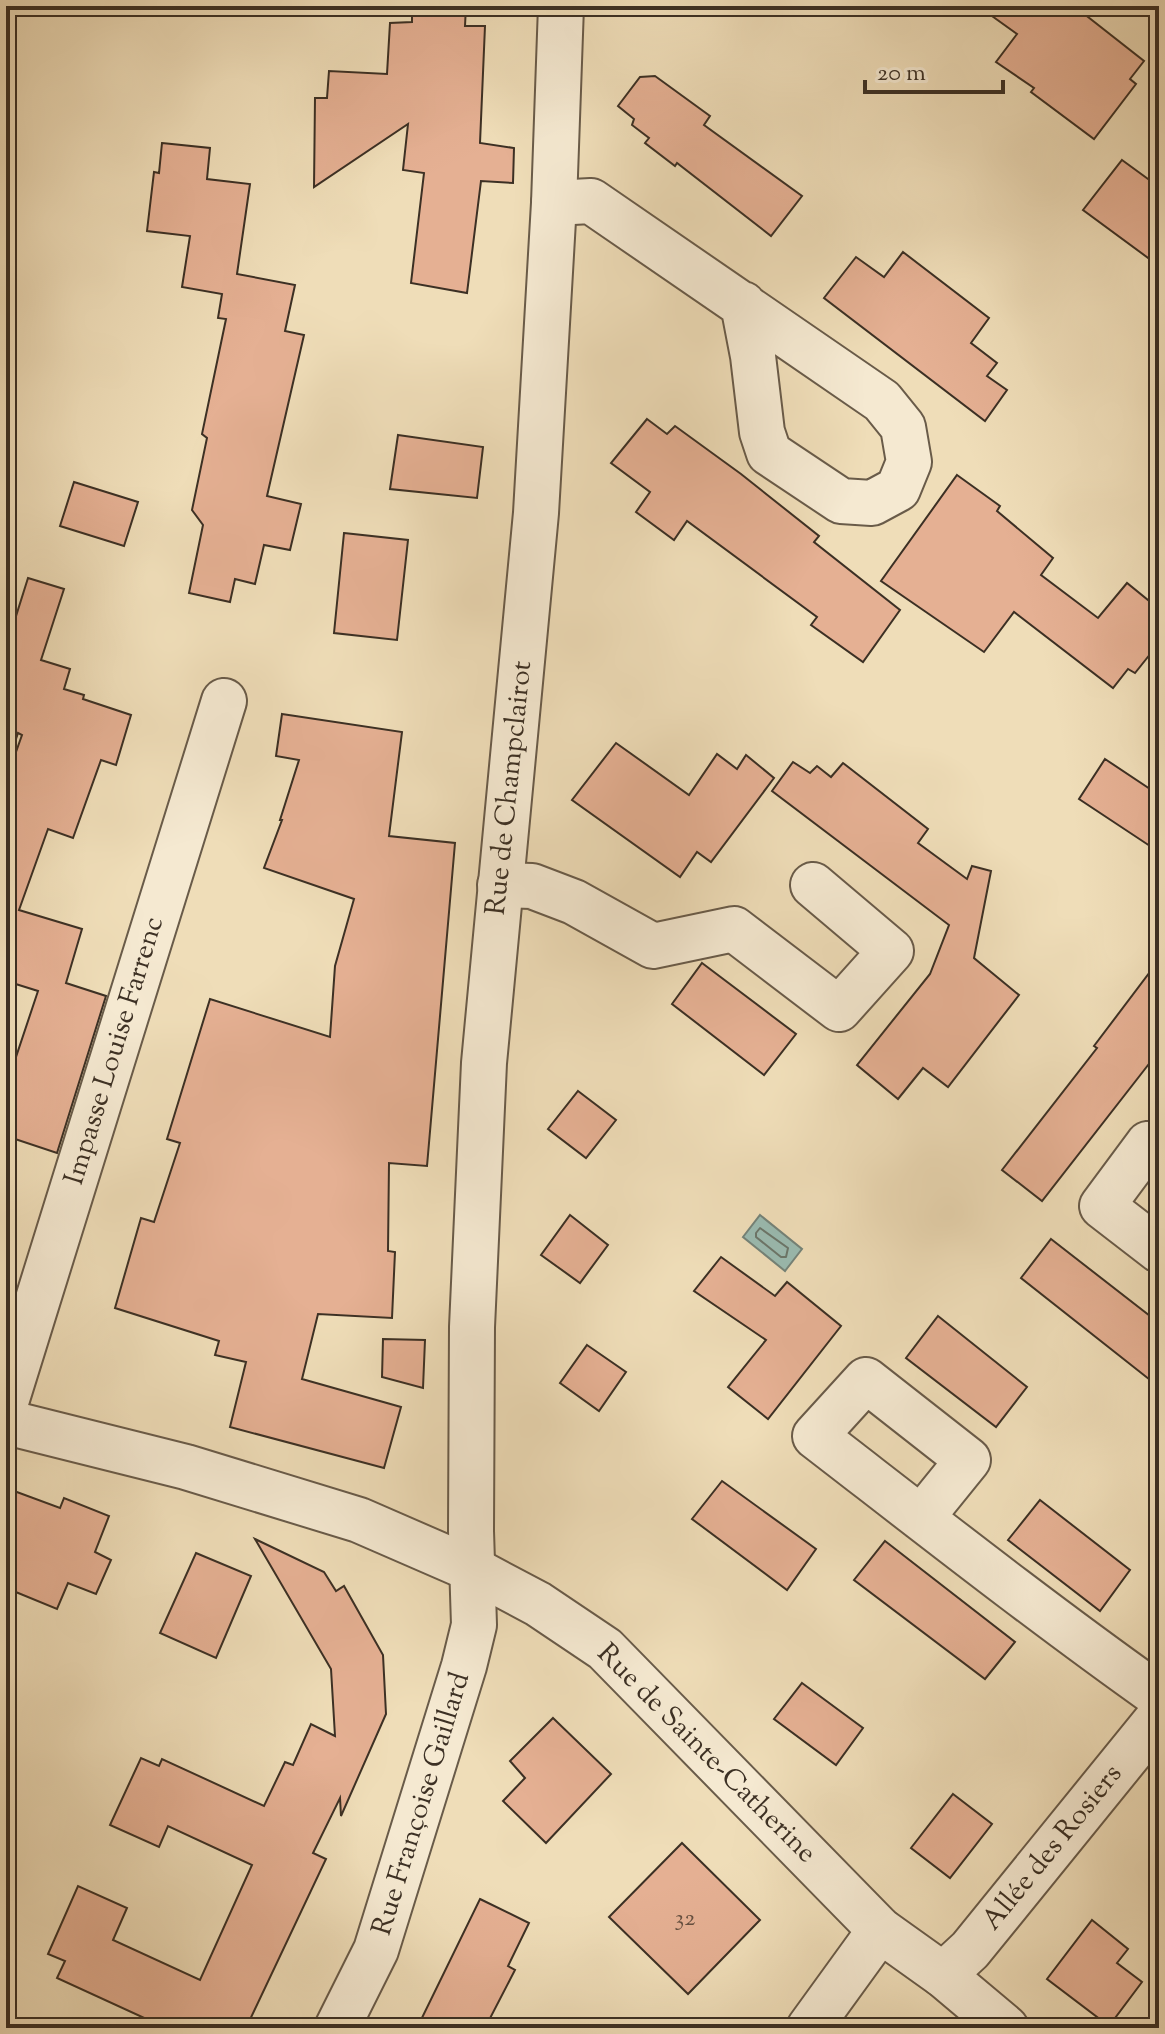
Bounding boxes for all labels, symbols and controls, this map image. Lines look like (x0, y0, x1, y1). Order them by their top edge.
scale bar (865, 44, 1003, 94)
text: 20 m (877, 57, 926, 91)
street label: Rue de Champclairot (477, 658, 543, 917)
street label: Impasse Louise Farrenc (55, 912, 175, 1190)
street label: Rue de Sainte-Catherine (587, 1635, 825, 1873)
street label: Rue Françoise Gaillard (363, 1667, 481, 1941)
street label: Allée des Rosiers (973, 1756, 1133, 1940)
house number: 32 (675, 1902, 695, 1936)

